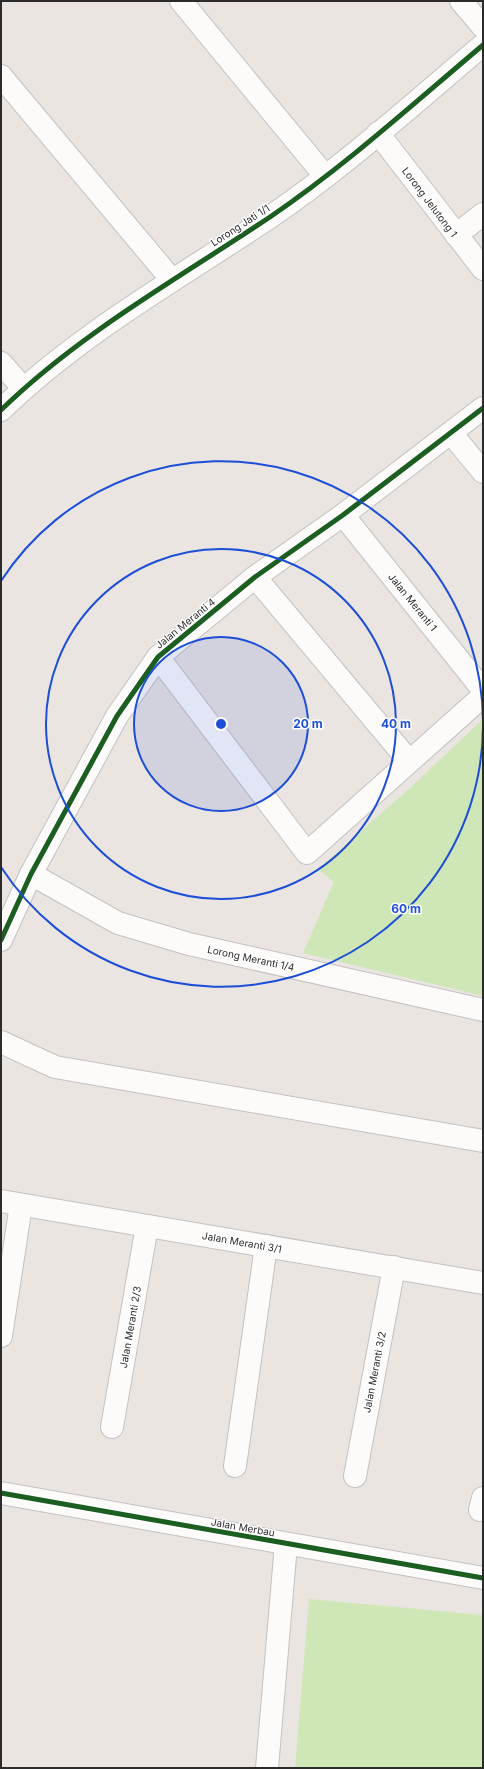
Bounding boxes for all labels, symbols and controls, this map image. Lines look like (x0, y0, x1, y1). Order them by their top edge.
street label: Lorong Jelutong 1 (400, 165, 460, 239)
street label: Lorong Jati 1/1 (208, 202, 272, 248)
street label: Jalan Meranti 1 (386, 571, 440, 633)
street label: Jalan Meranti 4 (153, 595, 217, 651)
text: 20 m (293, 716, 323, 731)
text: 40 m (381, 716, 411, 731)
centre of rings (214, 717, 228, 731)
text: 60 m (391, 901, 421, 916)
street label: Lorong Meranti 1/4 (206, 943, 296, 973)
street label: Jalan Meranti 3/1 (201, 1229, 283, 1255)
street label: Jalan Meranti 2/3 (117, 1285, 143, 1369)
street label: Jalan Meranti 3/2 (360, 1330, 388, 1414)
street label: Jalan Merbau (210, 1515, 276, 1539)

